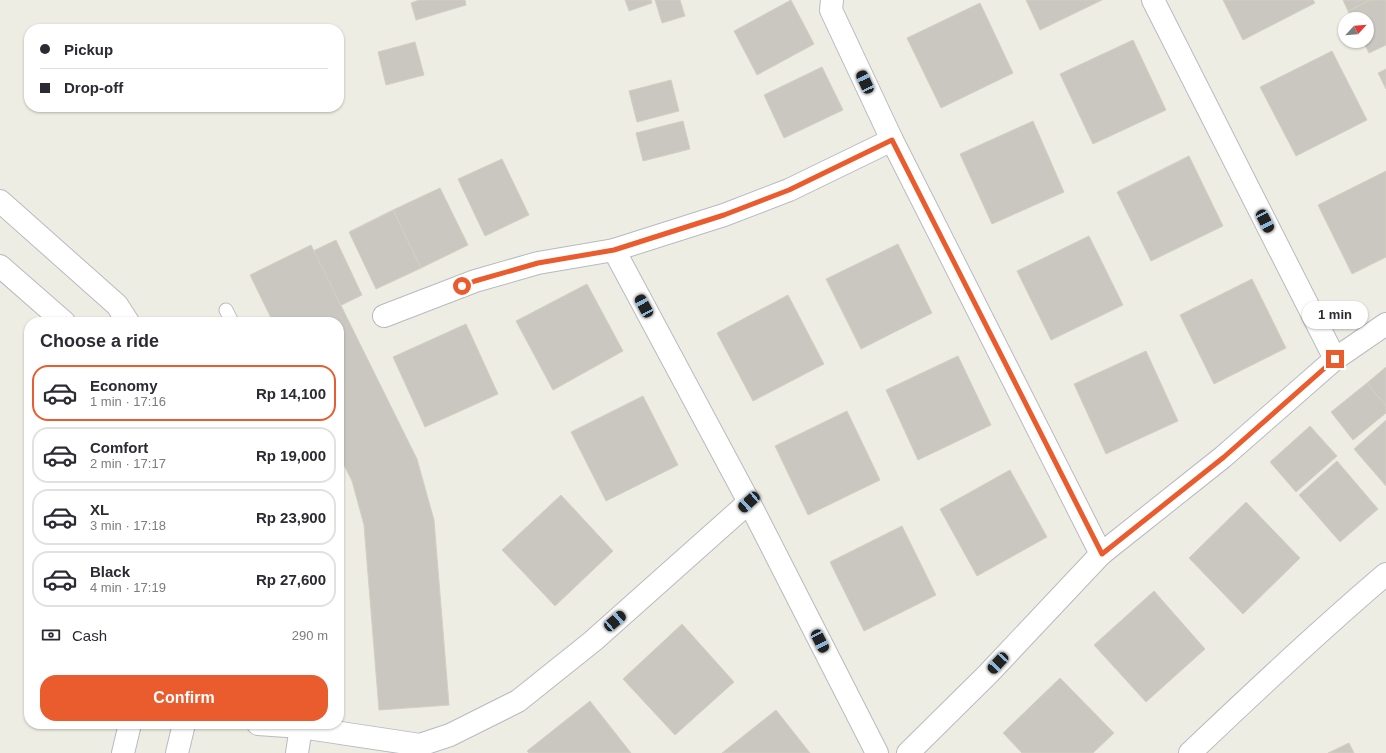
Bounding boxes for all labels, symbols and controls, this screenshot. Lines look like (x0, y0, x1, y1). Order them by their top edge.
north arrow (1338, 12, 1374, 48)
map controls (1338, 12, 1374, 48)
text: Pickup (64, 41, 113, 58)
car (854, 69, 876, 95)
text: Drop-off (64, 79, 123, 96)
car (1254, 208, 1276, 234)
route start (453, 277, 471, 295)
car (633, 293, 655, 319)
callout: 1 min (1302, 301, 1368, 329)
text: 1 min (1318, 307, 1352, 322)
text: Choose a ride (40, 331, 159, 351)
route end (1326, 350, 1344, 368)
icon: car (42, 375, 78, 411)
text: Economy (90, 377, 158, 394)
text: Rp 14,100 (256, 385, 326, 402)
text: 1 min · 17:16 (90, 394, 166, 409)
icon: car (42, 437, 78, 473)
text: Comfort (90, 439, 148, 456)
text: Rp 19,000 (256, 447, 326, 464)
text: 2 min · 17:17 (90, 456, 166, 471)
car (736, 490, 762, 514)
icon: car (42, 499, 78, 535)
text: XL (90, 501, 109, 518)
text: Rp 23,900 (256, 509, 326, 526)
text: 3 min · 17:18 (90, 518, 166, 533)
icon: car (42, 561, 78, 597)
text: Black (90, 563, 130, 580)
text: Rp 27,600 (256, 571, 326, 588)
text: 4 min · 17:19 (90, 580, 166, 595)
car (602, 609, 628, 633)
icon: cash (40, 624, 62, 646)
text: Cash (72, 627, 107, 644)
text: 290 m (292, 628, 328, 643)
car (809, 628, 831, 654)
car (985, 650, 1011, 676)
button: Confirm (40, 675, 328, 721)

